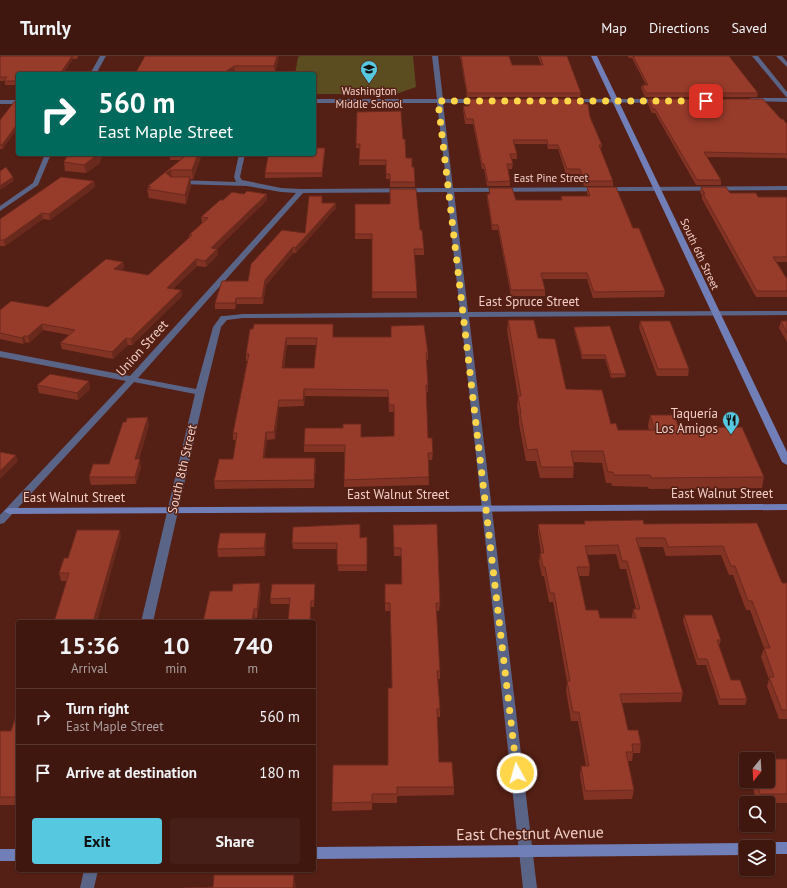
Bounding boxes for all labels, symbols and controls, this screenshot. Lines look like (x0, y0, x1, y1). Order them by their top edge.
text: Turnly (20, 16, 71, 40)
text: Map (601, 19, 627, 37)
text: Directions (649, 19, 709, 37)
text: Saved (731, 19, 767, 37)
school or university icon: Washington Middle School (359, 59, 379, 84)
text: 560 m (98, 84, 175, 121)
place label: Washington Middle School (335, 84, 403, 111)
pin (689, 84, 723, 118)
icon: right (32, 88, 84, 140)
icon: arrive (695, 90, 717, 112)
text: East Maple Street (98, 120, 233, 143)
street label: East Pine Street (514, 171, 588, 185)
street label: South 6th Street (677, 216, 723, 292)
street label: East Spruce Street (479, 293, 580, 310)
street label: Union Street (112, 316, 172, 380)
place label: Taquería Los Amigos (655, 405, 718, 437)
restaurant icon: Taquería Los Amigos (721, 410, 741, 435)
street label: South 8th Street (163, 422, 201, 515)
street label: East Walnut Street (671, 485, 774, 502)
street label: East Walnut Street (347, 486, 450, 503)
street label: East Walnut Street (23, 489, 126, 506)
text: 15:36 (59, 630, 120, 661)
text: 10 (162, 630, 190, 661)
text: 740 (232, 630, 273, 661)
text: Arrival (71, 660, 107, 677)
text: min (165, 660, 187, 677)
text: m (248, 660, 258, 677)
text: Turn right (66, 699, 129, 718)
icon: right (32, 706, 54, 728)
text: 560 m (259, 707, 300, 726)
text: East Maple Street (66, 718, 164, 735)
position arrow (496, 752, 538, 794)
north arrow (739, 752, 775, 788)
map controls (739, 752, 775, 876)
icon: arrive (32, 762, 54, 784)
text: Arrive at destination (66, 763, 197, 782)
text: 180 m (259, 763, 300, 782)
button: search (739, 796, 775, 832)
button: Exit (32, 818, 162, 864)
button: Share (170, 818, 300, 864)
street label: East Chestnut Avenue (456, 822, 604, 844)
button: layers (739, 840, 775, 876)

